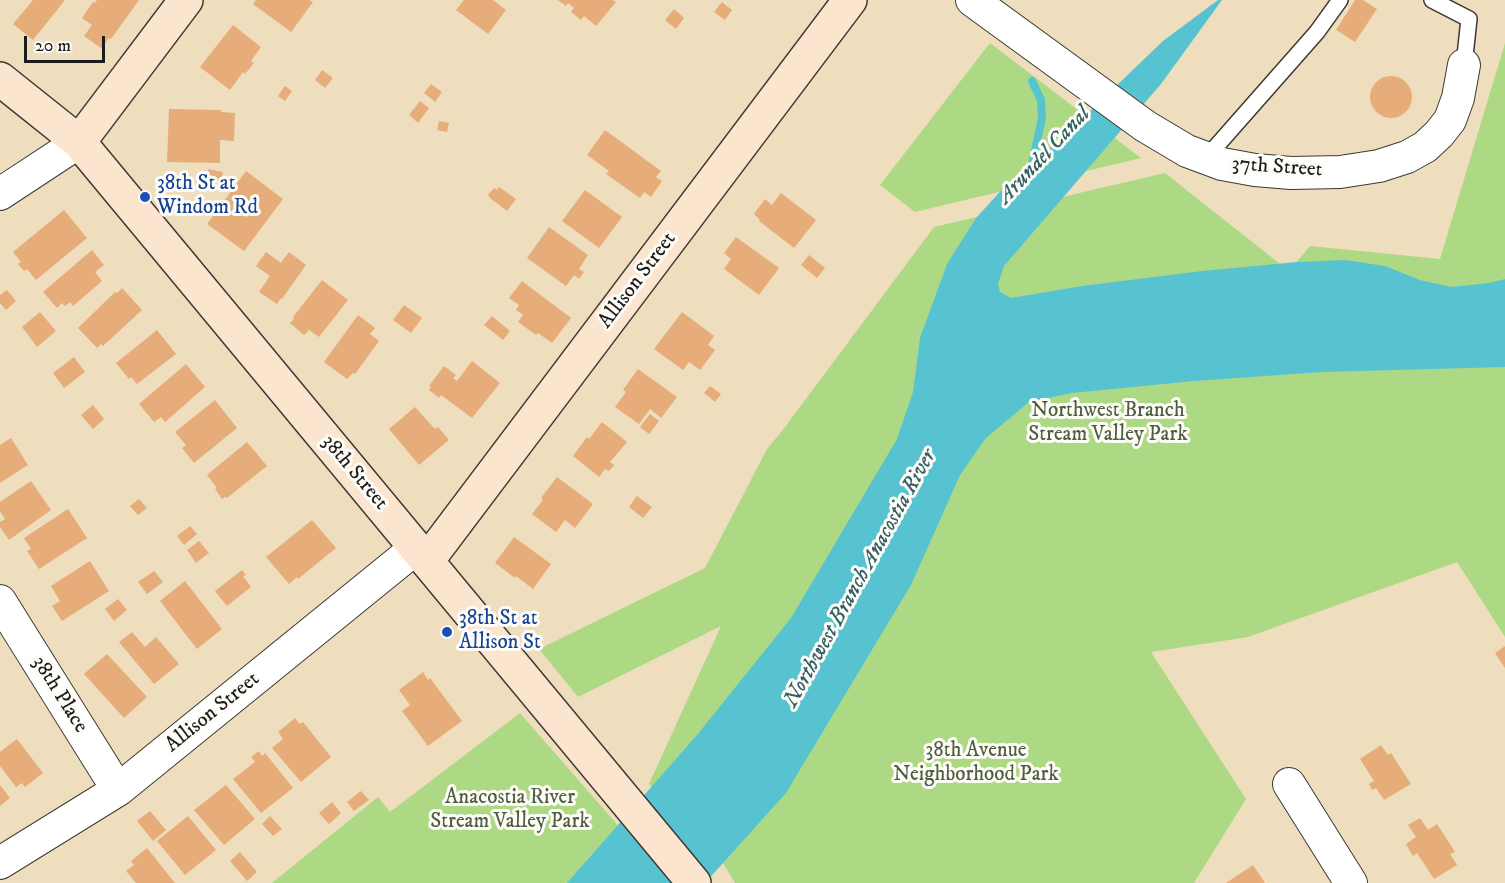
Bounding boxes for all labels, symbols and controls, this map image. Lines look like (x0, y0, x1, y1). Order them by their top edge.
scale bar (27, 24, 108, 62)
text: 20 m (35, 35, 71, 57)
water label: Arundel Canal (993, 102, 1097, 210)
street label: 37th Street (1231, 152, 1323, 184)
place label: 38th St at Windom Rd (157, 172, 258, 222)
marker: 38th St at Windom Rd (138, 190, 152, 204)
street label: Allison Street (594, 228, 682, 334)
park label: Northwest Branch Stream Valley Park (1028, 399, 1188, 449)
street label: 38th Street (315, 430, 393, 516)
water label: Northwest Branch Anacostia River (779, 445, 943, 713)
place label: 38th St at Allison St (459, 607, 541, 657)
marker: 38th St at Allison St (440, 625, 454, 639)
street label: 38th Place (26, 652, 92, 738)
street label: Allison Street (161, 667, 265, 759)
park label: 38th Avenue Neighborhood Park (893, 739, 1059, 789)
park label: Anacostia River Stream Valley Park (430, 786, 590, 836)

